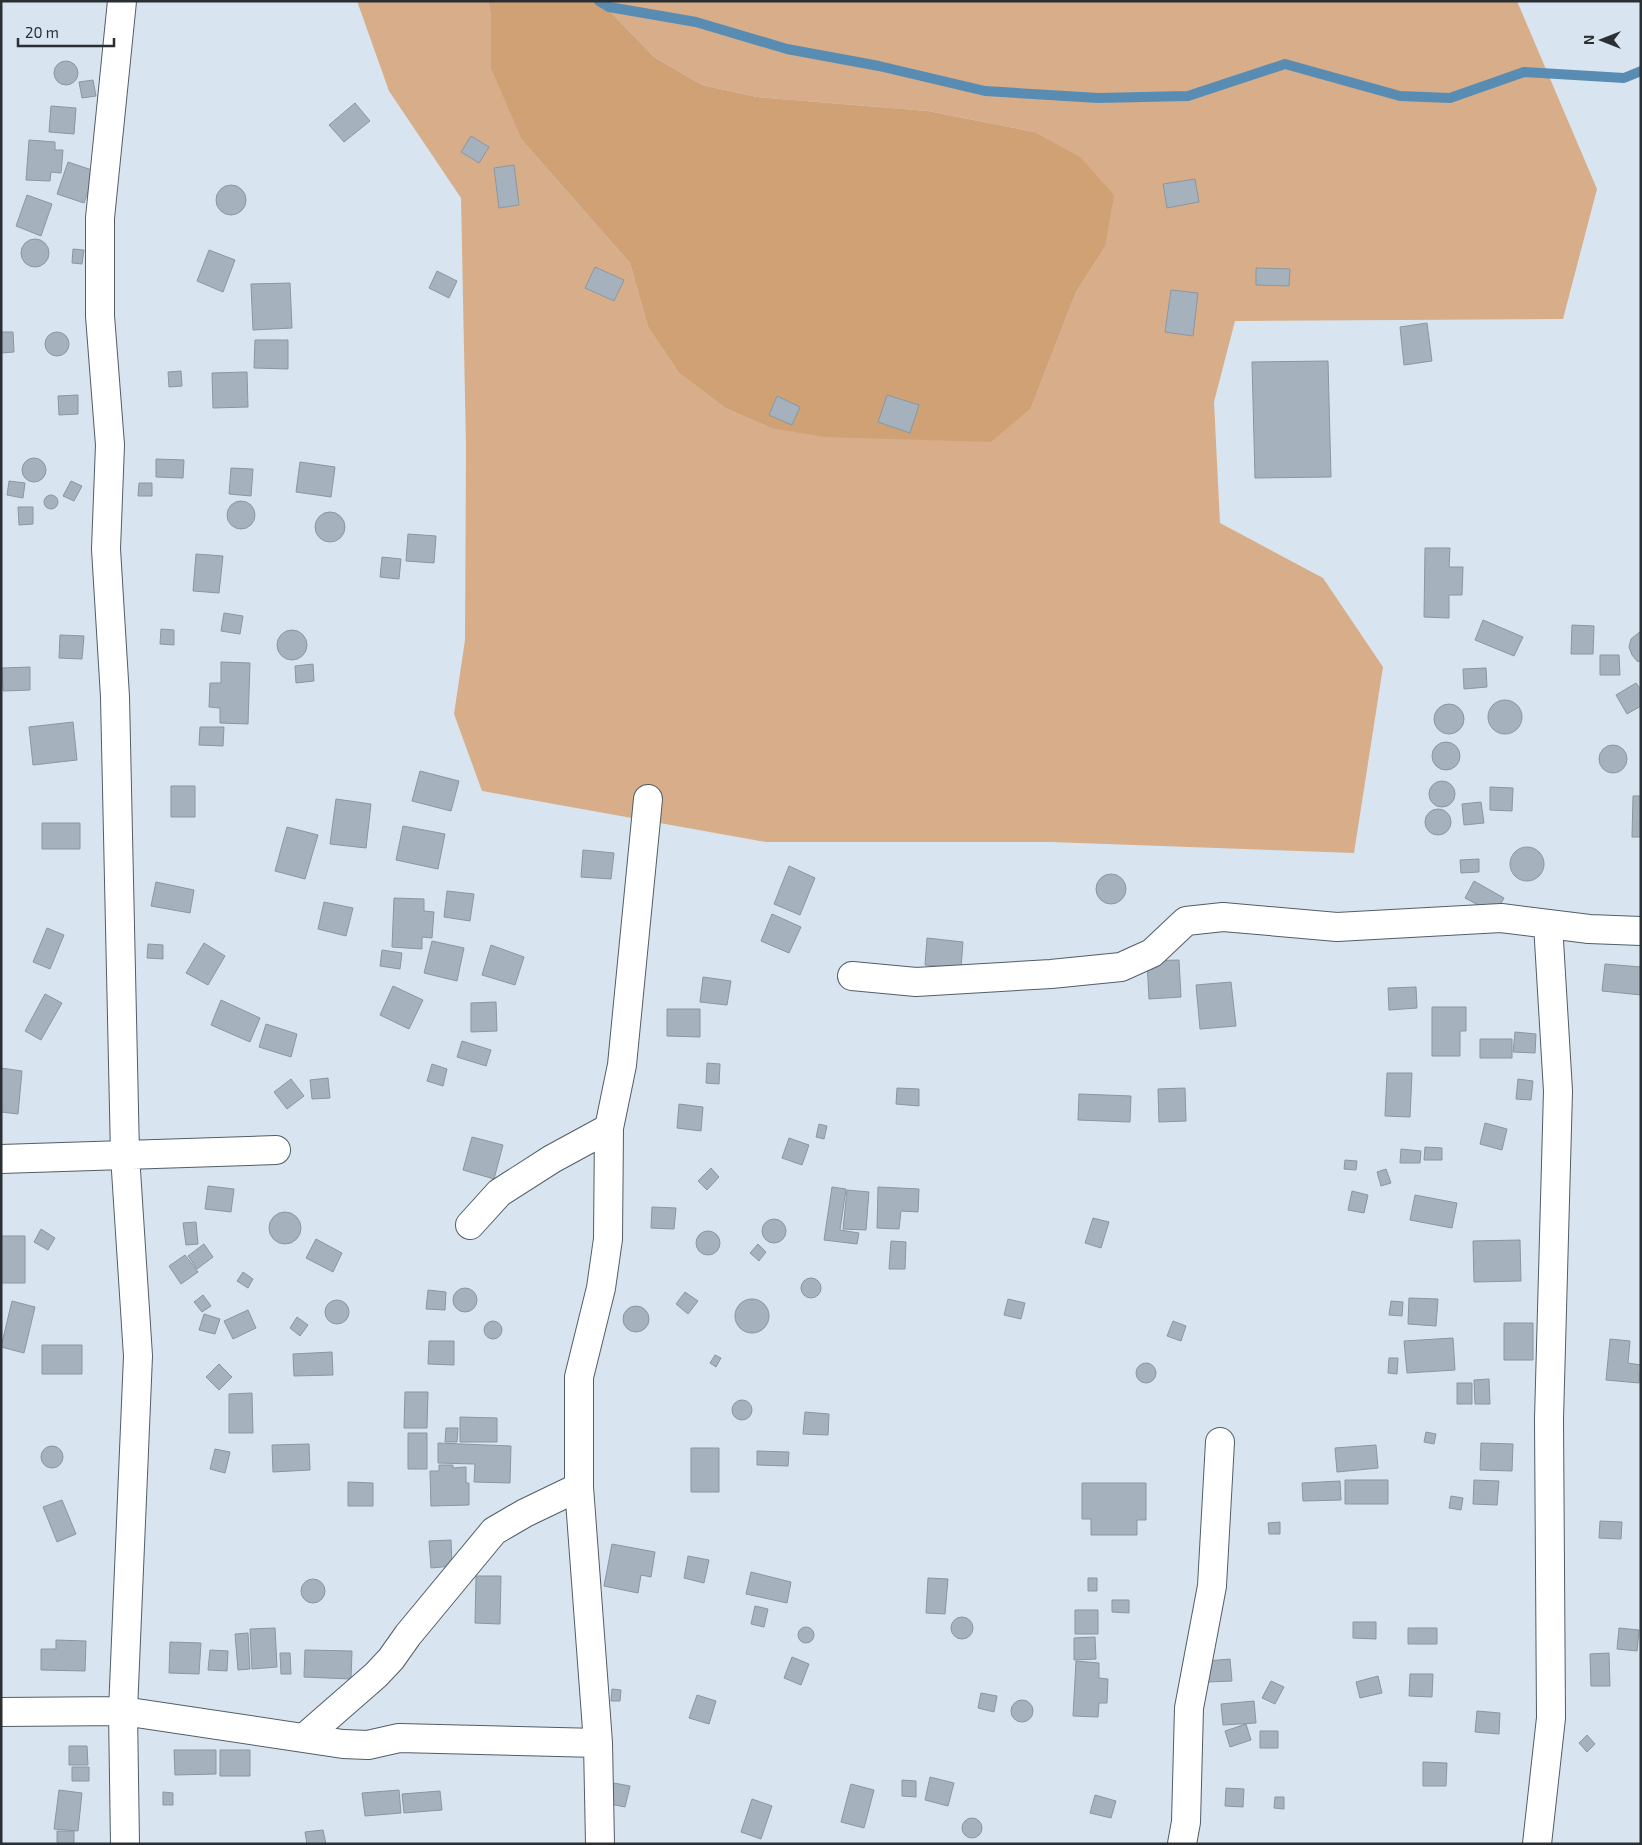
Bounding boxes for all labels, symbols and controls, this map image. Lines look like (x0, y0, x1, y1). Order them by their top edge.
scale bar (18, 15, 114, 47)
north arrow (1577, 15, 1627, 65)
text: 20 m (25, 23, 59, 41)
text: N (1580, 35, 1597, 45)

